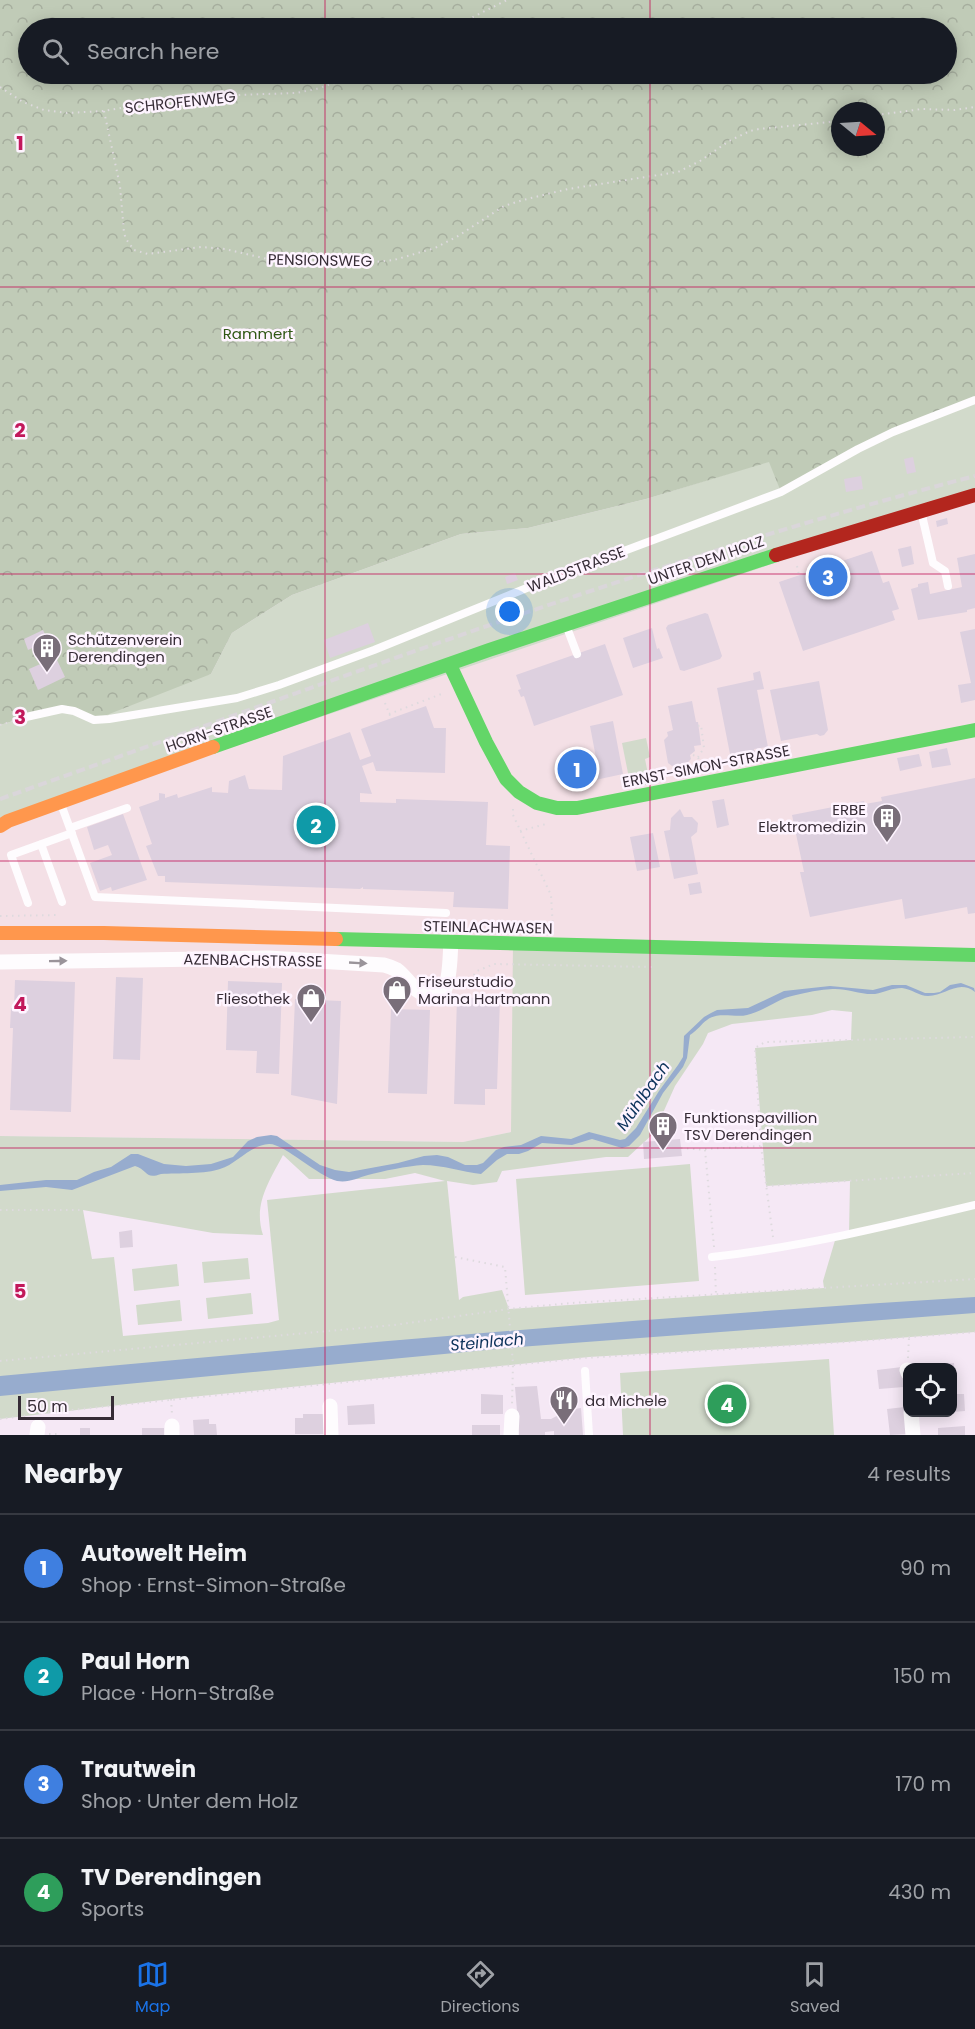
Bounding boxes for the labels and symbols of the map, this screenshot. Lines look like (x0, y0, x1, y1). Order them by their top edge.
street label: SCHROFENWEG (123, 86, 237, 118)
north arrow (831, 102, 885, 156)
text: 1 (16, 129, 24, 157)
street label: PENSIONSWEG (268, 249, 373, 271)
park label: Rammert (223, 323, 293, 344)
text: 2 (14, 416, 26, 444)
street label: UNTER DEM HOLZ (645, 530, 767, 590)
street label: WALDSTRASSE (524, 541, 628, 597)
pin: 3 (808, 554, 848, 600)
your location (495, 597, 524, 626)
place label: Schützenverein Derendingen (68, 629, 182, 667)
building icon: Schützenverein Derendingen (31, 632, 63, 674)
street label: HORN-STRASSE (163, 701, 275, 757)
text: 3 (14, 703, 26, 731)
street label: ERNST-SIMON-STRASSE (621, 739, 791, 793)
pin: 1 (558, 746, 596, 792)
place label: ERBE Elektromedizin (758, 799, 866, 837)
pin: 2 (296, 802, 336, 848)
building icon: ERBE Elektromedizin (871, 802, 903, 844)
street label: STEINLACHWASEN (423, 915, 553, 939)
street label: AZENBACHSTRASSE (183, 948, 323, 972)
one-way arrow (49, 956, 68, 966)
one-way arrow (349, 959, 368, 968)
place label: Friseurstudio Marina Hartmann (418, 971, 550, 1009)
shop icon: Friseurstudio Marina Hartmann (381, 974, 413, 1016)
shop icon: Fliesothek (295, 982, 327, 1024)
place label: Fliesothek (216, 988, 290, 1009)
text: 4 (13, 990, 27, 1018)
water label: Mühlbach (611, 1057, 675, 1135)
place label: Funktionspavillion TSV Derendingen (684, 1107, 817, 1145)
building icon: Funktionspavillion TSV Derendingen (647, 1110, 679, 1152)
text: 5 (14, 1277, 27, 1305)
water label: Steinlach (449, 1327, 525, 1357)
pin: 4 (708, 1382, 746, 1426)
restaurant icon: da Michele (548, 1384, 580, 1426)
place label: da Michele (585, 1390, 667, 1411)
scale bar (18, 1393, 114, 1420)

